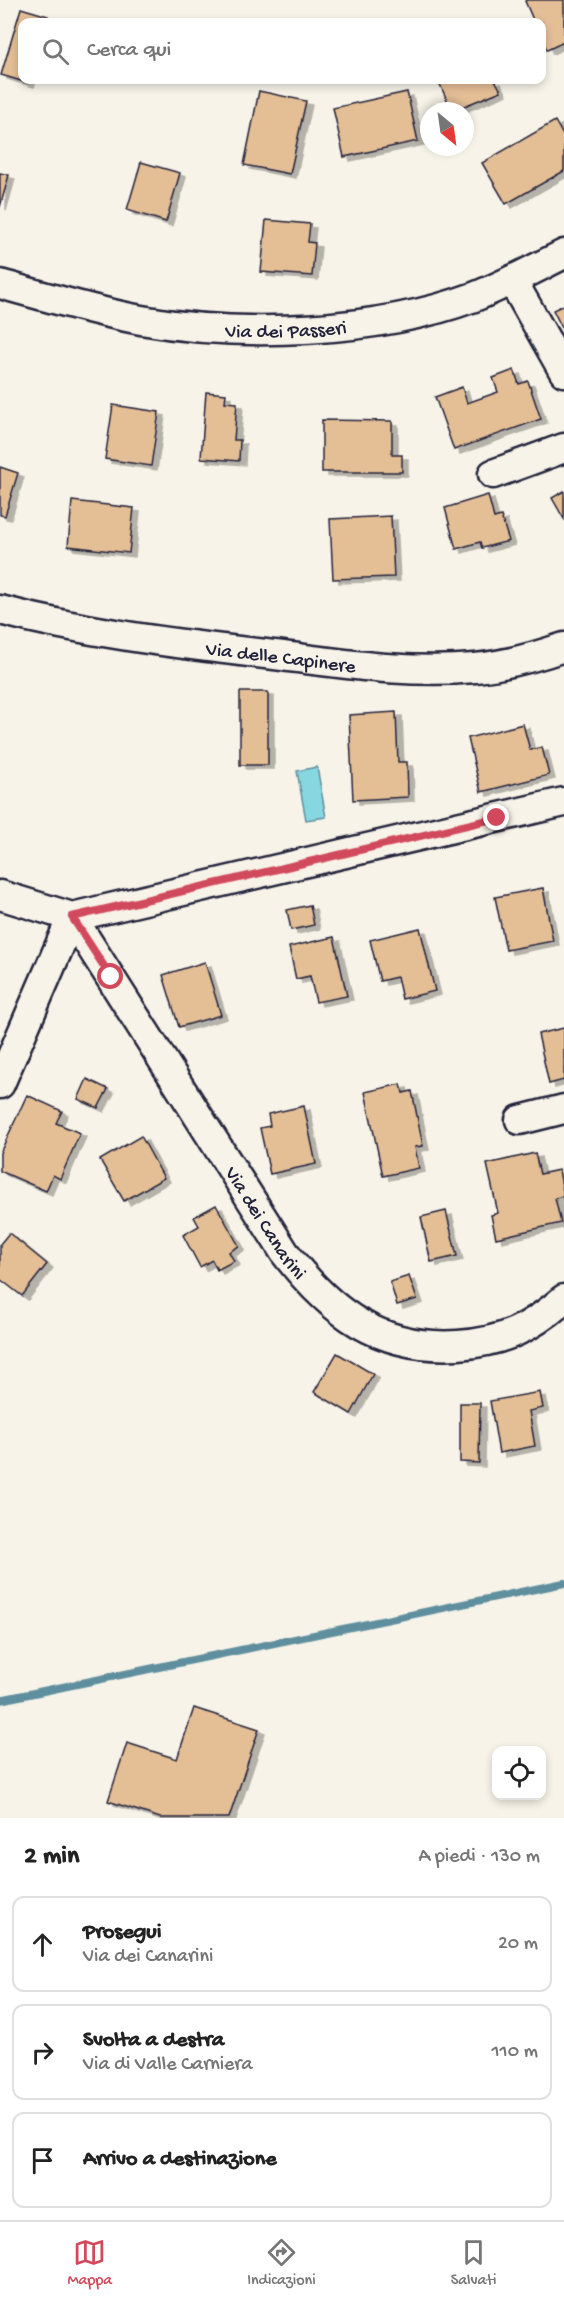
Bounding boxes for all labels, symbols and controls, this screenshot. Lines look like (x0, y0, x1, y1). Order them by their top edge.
search box (18, 18, 546, 84)
icon: search (39, 35, 72, 68)
text: Cerca qui (87, 38, 171, 64)
north arrow (420, 102, 474, 156)
street label: Via dei Passeri (224, 318, 348, 345)
street label: Via delle Capinere (203, 639, 357, 680)
route end (483, 804, 509, 830)
route start (97, 963, 123, 989)
street label: Via dei Canarini (218, 1163, 310, 1286)
map controls (492, 1746, 546, 1800)
button: locate (492, 1746, 546, 1800)
text: 2 min (24, 1842, 79, 1873)
text: A piedi · 130 m (418, 1846, 540, 1869)
text: Prosegui (83, 1920, 161, 1946)
icon: ahead (26, 1928, 59, 1961)
text: 20 m (498, 1933, 538, 1956)
text: Via dei Canarini (83, 1946, 213, 1969)
text: Svolta a destra (83, 2028, 224, 2054)
icon: right (26, 2036, 59, 2069)
text: 110 m (492, 2041, 538, 2064)
text: Via di Valle Carniera (83, 2054, 253, 2077)
icon: arrive (26, 2144, 59, 2177)
text: Arrivo a destinazione (83, 2147, 277, 2173)
tab: Mappa (68, 2236, 112, 2291)
tab: Indicazioni (247, 2236, 316, 2291)
tab: Salvati (451, 2236, 496, 2291)

